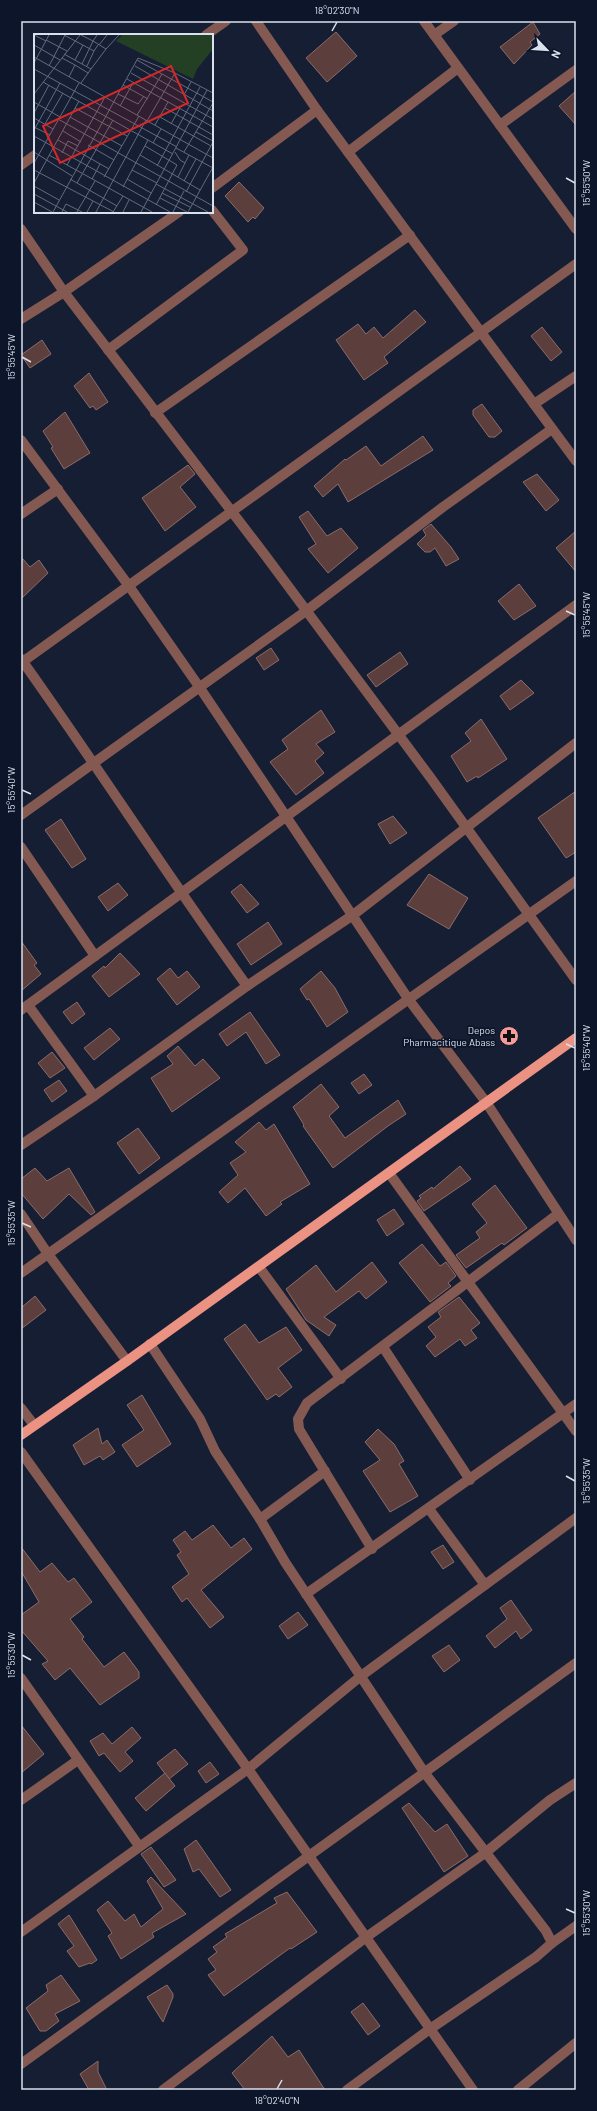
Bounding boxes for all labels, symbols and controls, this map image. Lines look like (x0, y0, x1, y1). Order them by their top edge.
text: 18°02'30"N (314, 4, 360, 16)
north arrow (527, 30, 567, 70)
inset map (34, 34, 213, 213)
text: N (549, 48, 564, 61)
text: 15°55'50"W (580, 160, 592, 206)
text: 15°55'45"W (5, 334, 17, 380)
text: 15°55'45"W (580, 592, 592, 638)
text: 15°55'40"W (5, 767, 17, 813)
place label: Depos Pharmacitique Abass (403, 1024, 495, 1048)
pharmacy icon: Depos Pharmacitique Abass (498, 1025, 520, 1047)
text: 15°55'40"W (580, 1025, 592, 1071)
text: 15°55'35"W (5, 1200, 17, 1246)
text: 15°55'35"W (580, 1458, 592, 1504)
text: 15°55'30"W (5, 1632, 17, 1678)
text: 15°55'30"W (580, 1890, 592, 1936)
text: 18°02'40"N (254, 2094, 300, 2106)

